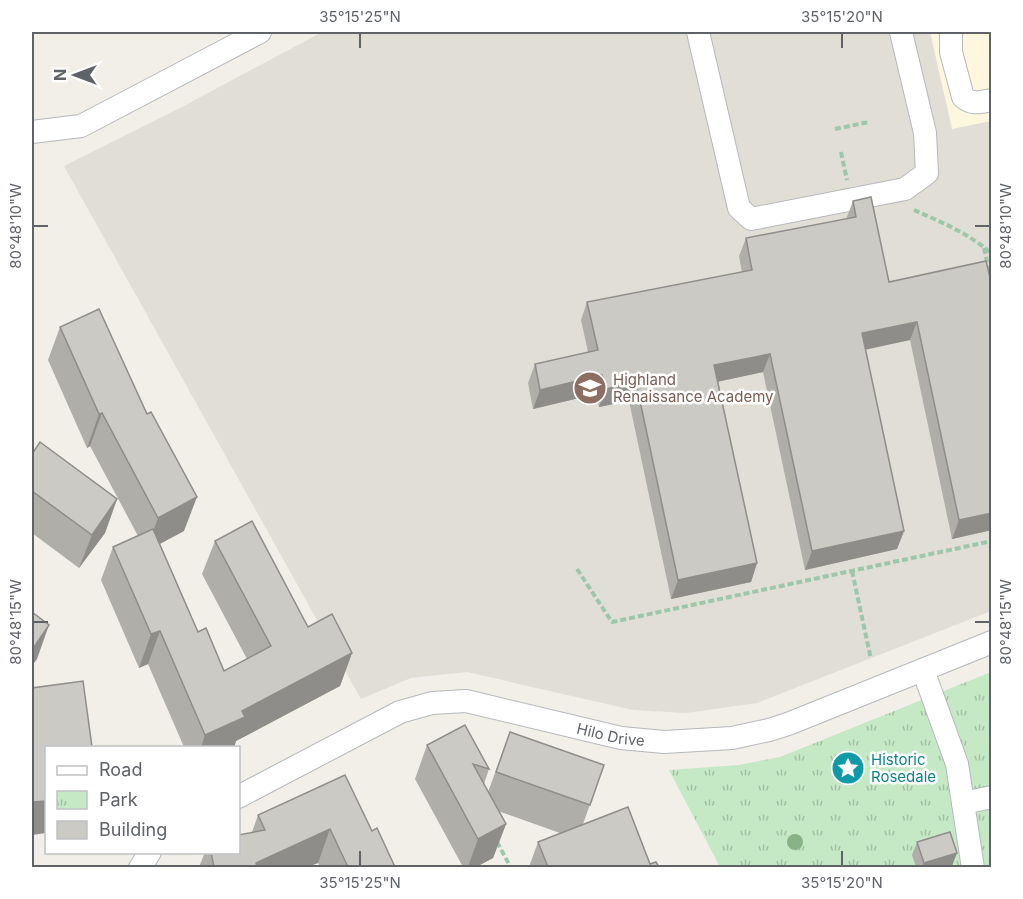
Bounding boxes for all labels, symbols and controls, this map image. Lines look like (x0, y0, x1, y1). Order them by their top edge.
text: 35°15'25"N (319, 7, 401, 26)
text: 35°15'20"N (801, 7, 883, 26)
north arrow (45, 45, 105, 105)
text: N (50, 69, 70, 81)
text: 80°48'10"W (6, 183, 25, 269)
text: 80°48'10"W (996, 183, 1015, 269)
school or university icon: Highland Renaissance Academy (572, 370, 608, 406)
place label: Highland Renaissance Academy (613, 370, 774, 406)
text: 80°48'15"W (6, 579, 25, 665)
text: 80°48'15"W (996, 579, 1015, 665)
street label: Hilo Drive (575, 718, 646, 750)
legend (45, 746, 240, 854)
place icon: Historic Rosedale (830, 750, 866, 786)
place label: Historic Rosedale (871, 750, 936, 786)
text: Road (99, 759, 142, 780)
text: Park (99, 789, 138, 810)
text: Building (99, 819, 167, 840)
text: 35°15'25"N (319, 873, 401, 892)
text: 35°15'20"N (801, 873, 883, 892)

